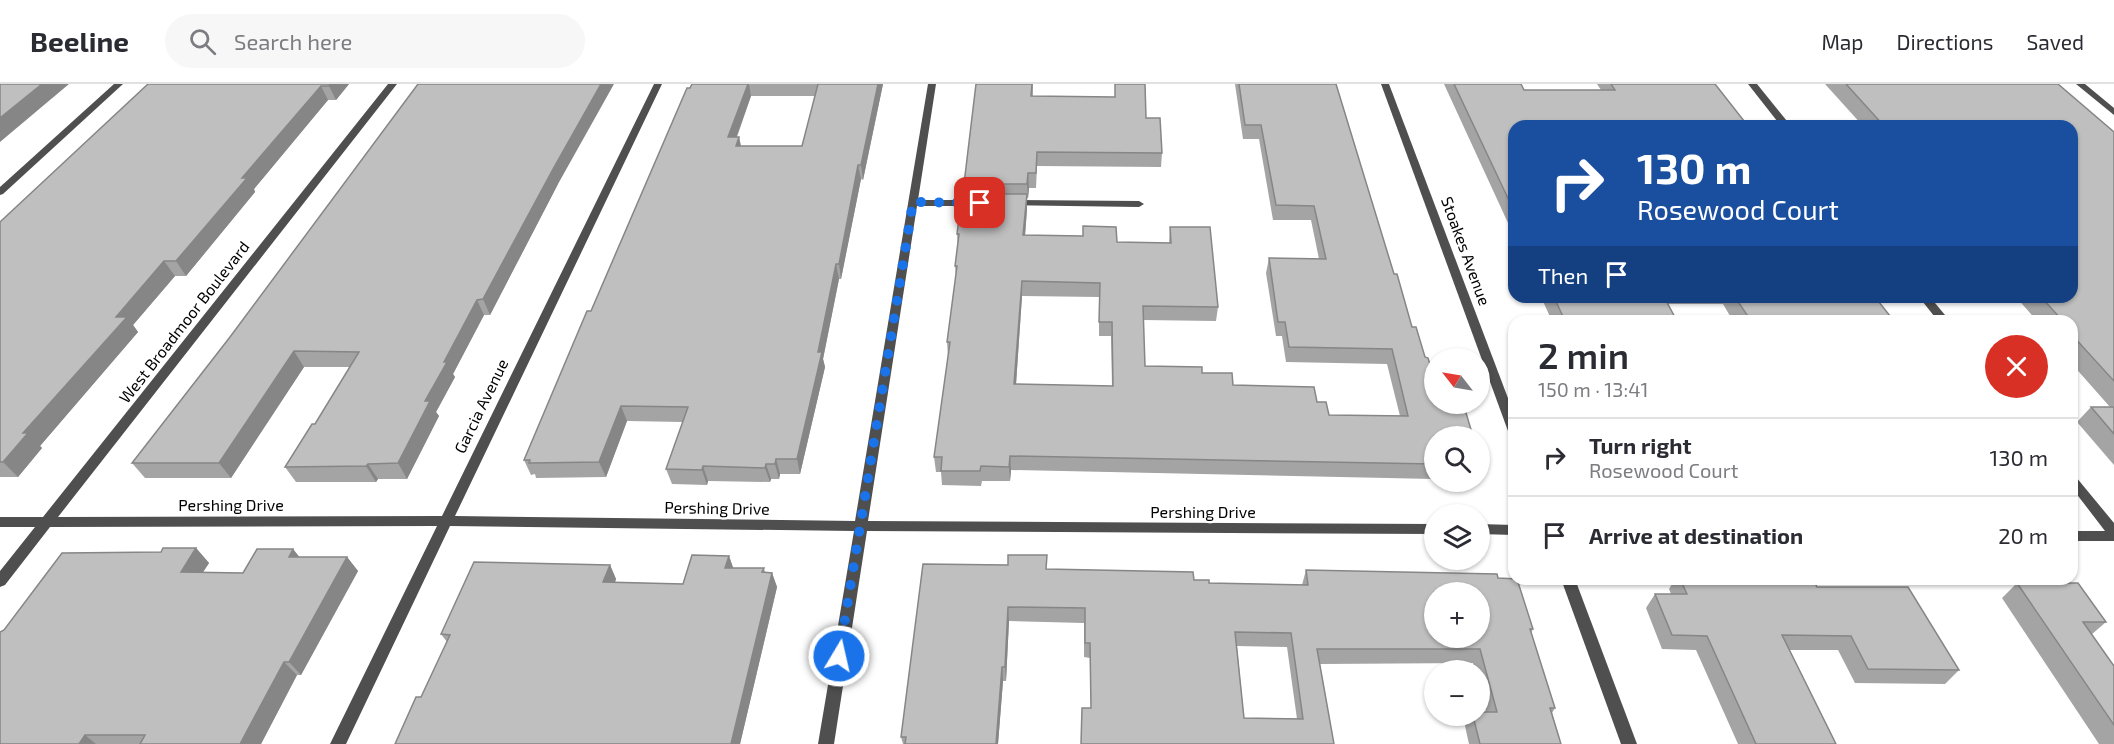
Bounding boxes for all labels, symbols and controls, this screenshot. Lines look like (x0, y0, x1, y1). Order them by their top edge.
search box (165, 14, 585, 68)
text: Beeline (30, 24, 129, 58)
icon: search (186, 25, 219, 58)
text: Search here (234, 28, 352, 54)
text: Map (1821, 29, 1864, 54)
text: Directions (1897, 29, 1993, 54)
text: Saved (2026, 29, 2084, 54)
text: 130 m (1637, 142, 1752, 192)
icon: right (1538, 144, 1616, 222)
pin (954, 177, 1005, 228)
icon: arrive (963, 186, 996, 219)
text: Rosewood Court (1637, 193, 1839, 225)
street label: Stoakes Avenue (1438, 194, 1495, 308)
street label: West Broadmoor Boulevard (114, 237, 253, 406)
icon: arrive (1600, 258, 1633, 291)
text: Then (1538, 262, 1588, 288)
text: 2 min (1538, 333, 1629, 376)
button: close (1985, 335, 2048, 398)
north arrow (1424, 348, 1490, 414)
map controls (1424, 348, 1490, 726)
street label: Garcia Avenue (450, 356, 512, 456)
text: 150 m · 13:41 (1538, 377, 1648, 401)
button: search (1424, 426, 1490, 492)
text: Turn right (1589, 432, 1691, 458)
icon: right (1538, 441, 1571, 474)
text: 130 m (1990, 444, 2048, 470)
text: Rosewood Court (1589, 458, 1738, 482)
street label: Pershing Drive (178, 495, 284, 514)
street label: Pershing Drive (664, 497, 770, 518)
street label: Pershing Drive (1150, 502, 1256, 521)
button: layers (1424, 504, 1490, 570)
icon: arrive (1538, 519, 1571, 552)
text: Arrive at destination (1589, 522, 1803, 548)
text: 20 m (1998, 522, 2048, 548)
button: + (1424, 582, 1490, 648)
position arrow (807, 624, 871, 688)
button: − (1424, 660, 1490, 726)

